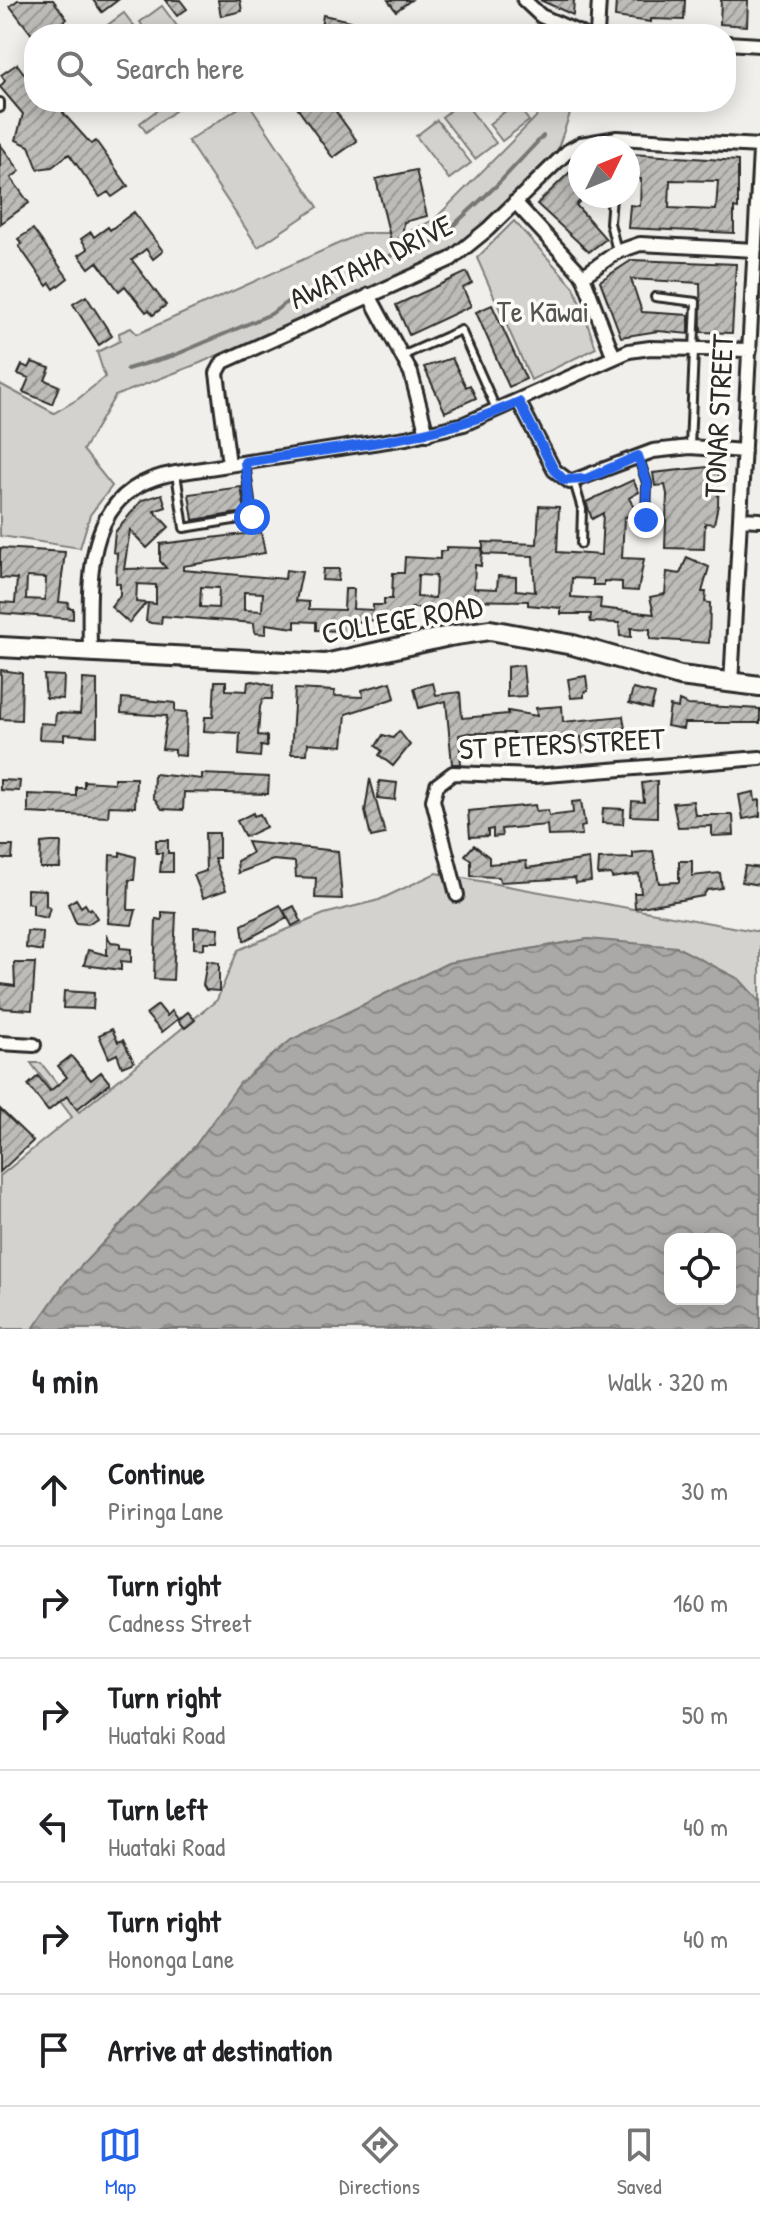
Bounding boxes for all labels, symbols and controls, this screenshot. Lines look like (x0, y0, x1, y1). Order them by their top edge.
search box (24, 24, 736, 112)
icon: search (52, 46, 96, 90)
text: Search here (116, 48, 244, 88)
north arrow (568, 136, 640, 208)
street label: AWATAHA DRIVE (282, 204, 459, 318)
park label: Te Kāwai (497, 291, 589, 331)
street label: TONAR STREET (694, 332, 742, 499)
route start (234, 499, 270, 535)
route end (628, 502, 664, 538)
street label: COLLEGE ROAD (318, 585, 486, 653)
street label: ST PETERS STREET (458, 718, 667, 768)
map controls (664, 1233, 736, 1305)
button: locate (664, 1233, 736, 1305)
text: 4 min (32, 1358, 99, 1404)
text: Walk · 320 m (608, 1364, 728, 1399)
text: Continue (108, 1453, 205, 1493)
icon: ahead (32, 1468, 76, 1512)
text: 30 m (681, 1473, 728, 1508)
text: Piringa Lane (108, 1493, 224, 1528)
text: Turn right (108, 1565, 221, 1605)
icon: right (32, 1580, 76, 1624)
text: 160 m (673, 1585, 728, 1620)
text: Cadness Street (108, 1605, 251, 1640)
text: Turn right (108, 1677, 221, 1717)
icon: right (32, 1692, 76, 1736)
text: 50 m (682, 1697, 728, 1732)
text: Huataki Road (108, 1717, 225, 1752)
text: Turn left (108, 1789, 207, 1829)
icon: left (32, 1804, 76, 1848)
text: 40 m (683, 1809, 728, 1844)
text: Huataki Road (108, 1829, 225, 1864)
text: Turn right (108, 1901, 221, 1941)
icon: right (32, 1916, 76, 1960)
text: 40 m (683, 1921, 728, 1956)
text: Hononga Lane (108, 1941, 234, 1976)
icon: arrive (32, 2028, 76, 2072)
text: Arrive at destination (108, 2030, 333, 2070)
tab: Map (98, 2123, 142, 2201)
tab: Directions (339, 2123, 420, 2201)
tab: Saved (617, 2123, 662, 2201)

